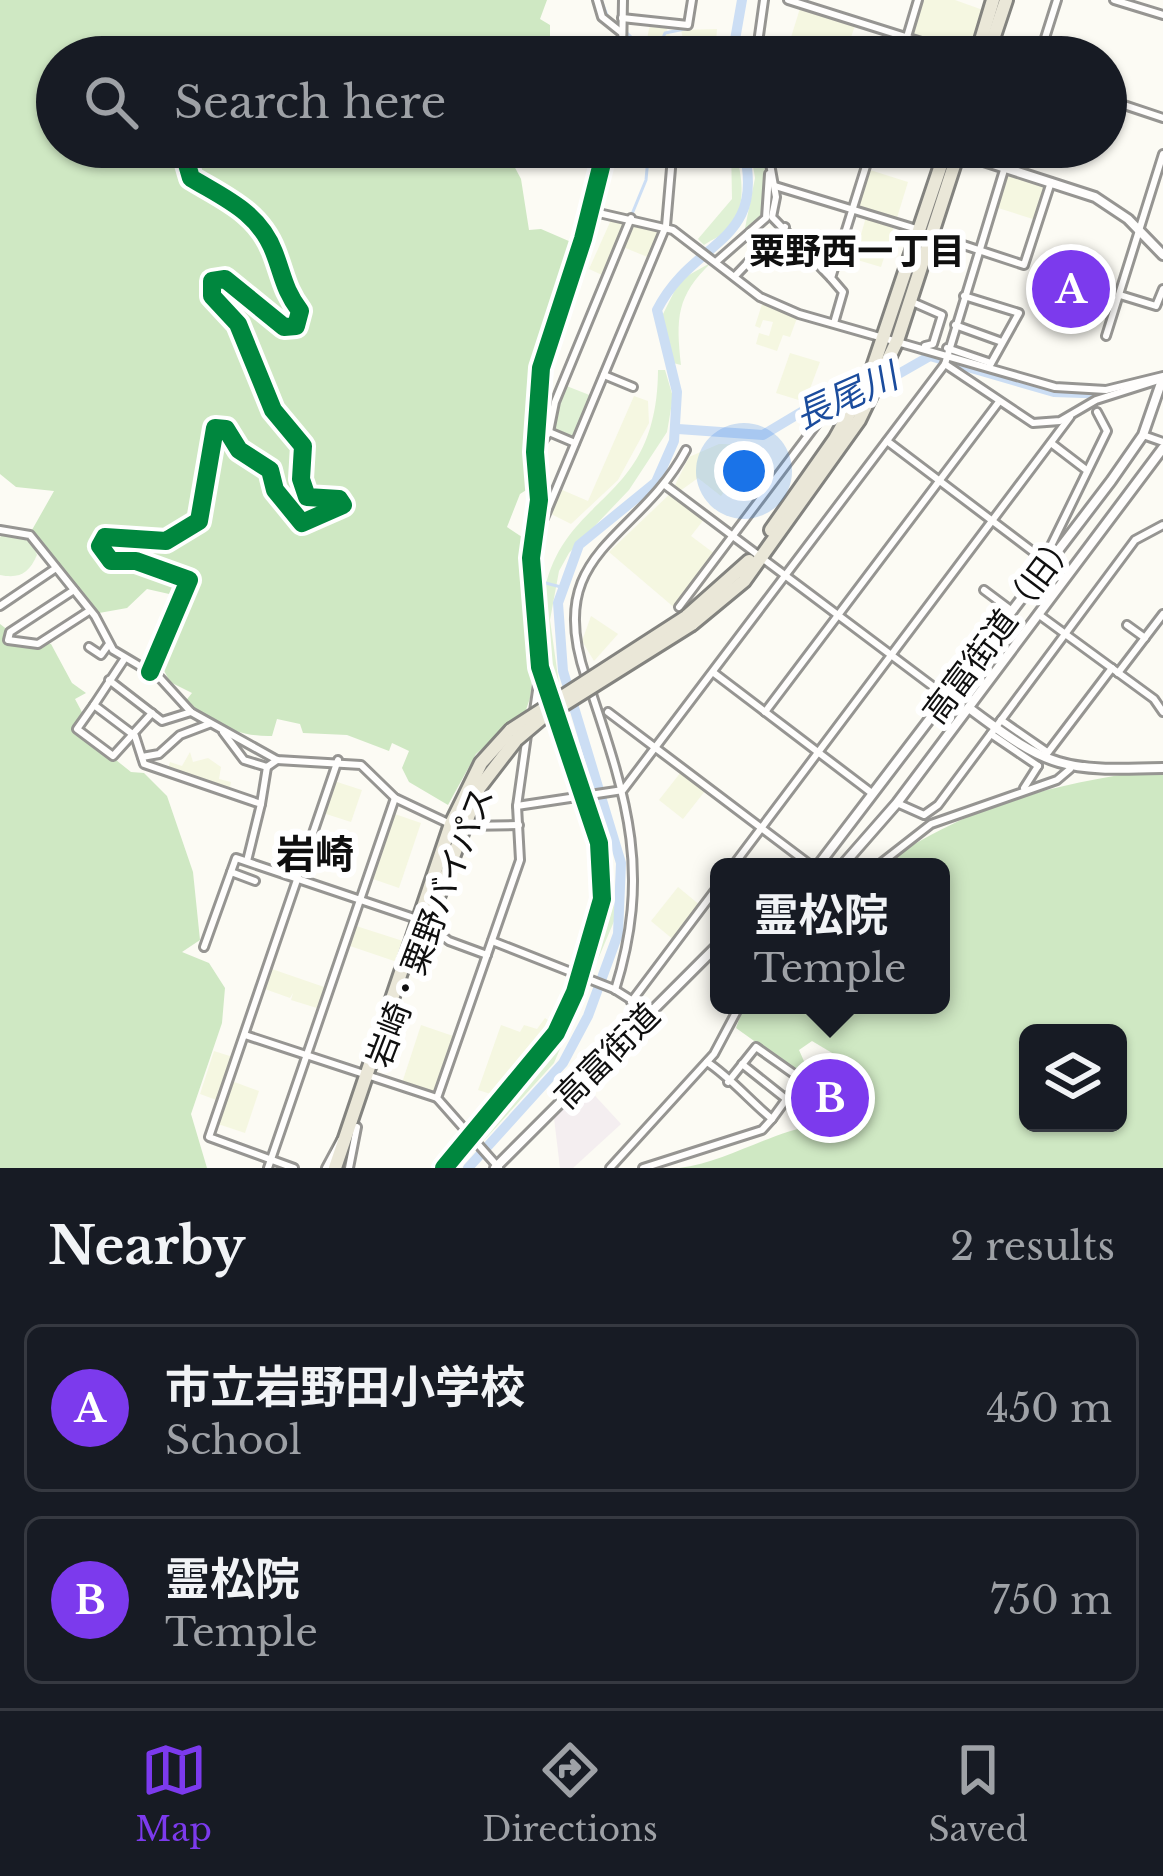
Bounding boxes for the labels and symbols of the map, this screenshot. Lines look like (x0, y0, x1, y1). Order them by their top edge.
district label: 粟野西一丁目 (749, 229, 965, 274)
pin: A (1032, 244, 1110, 334)
water label: 長尾川 (788, 352, 908, 439)
your location (714, 441, 774, 501)
street label: 高富街道（旧） (914, 522, 1086, 732)
street label: 岩崎・粟野バイパス (358, 781, 502, 1073)
district label: 岩崎 (276, 830, 354, 879)
street label: 高富街道 (546, 995, 668, 1117)
pin: B (791, 1053, 869, 1143)

